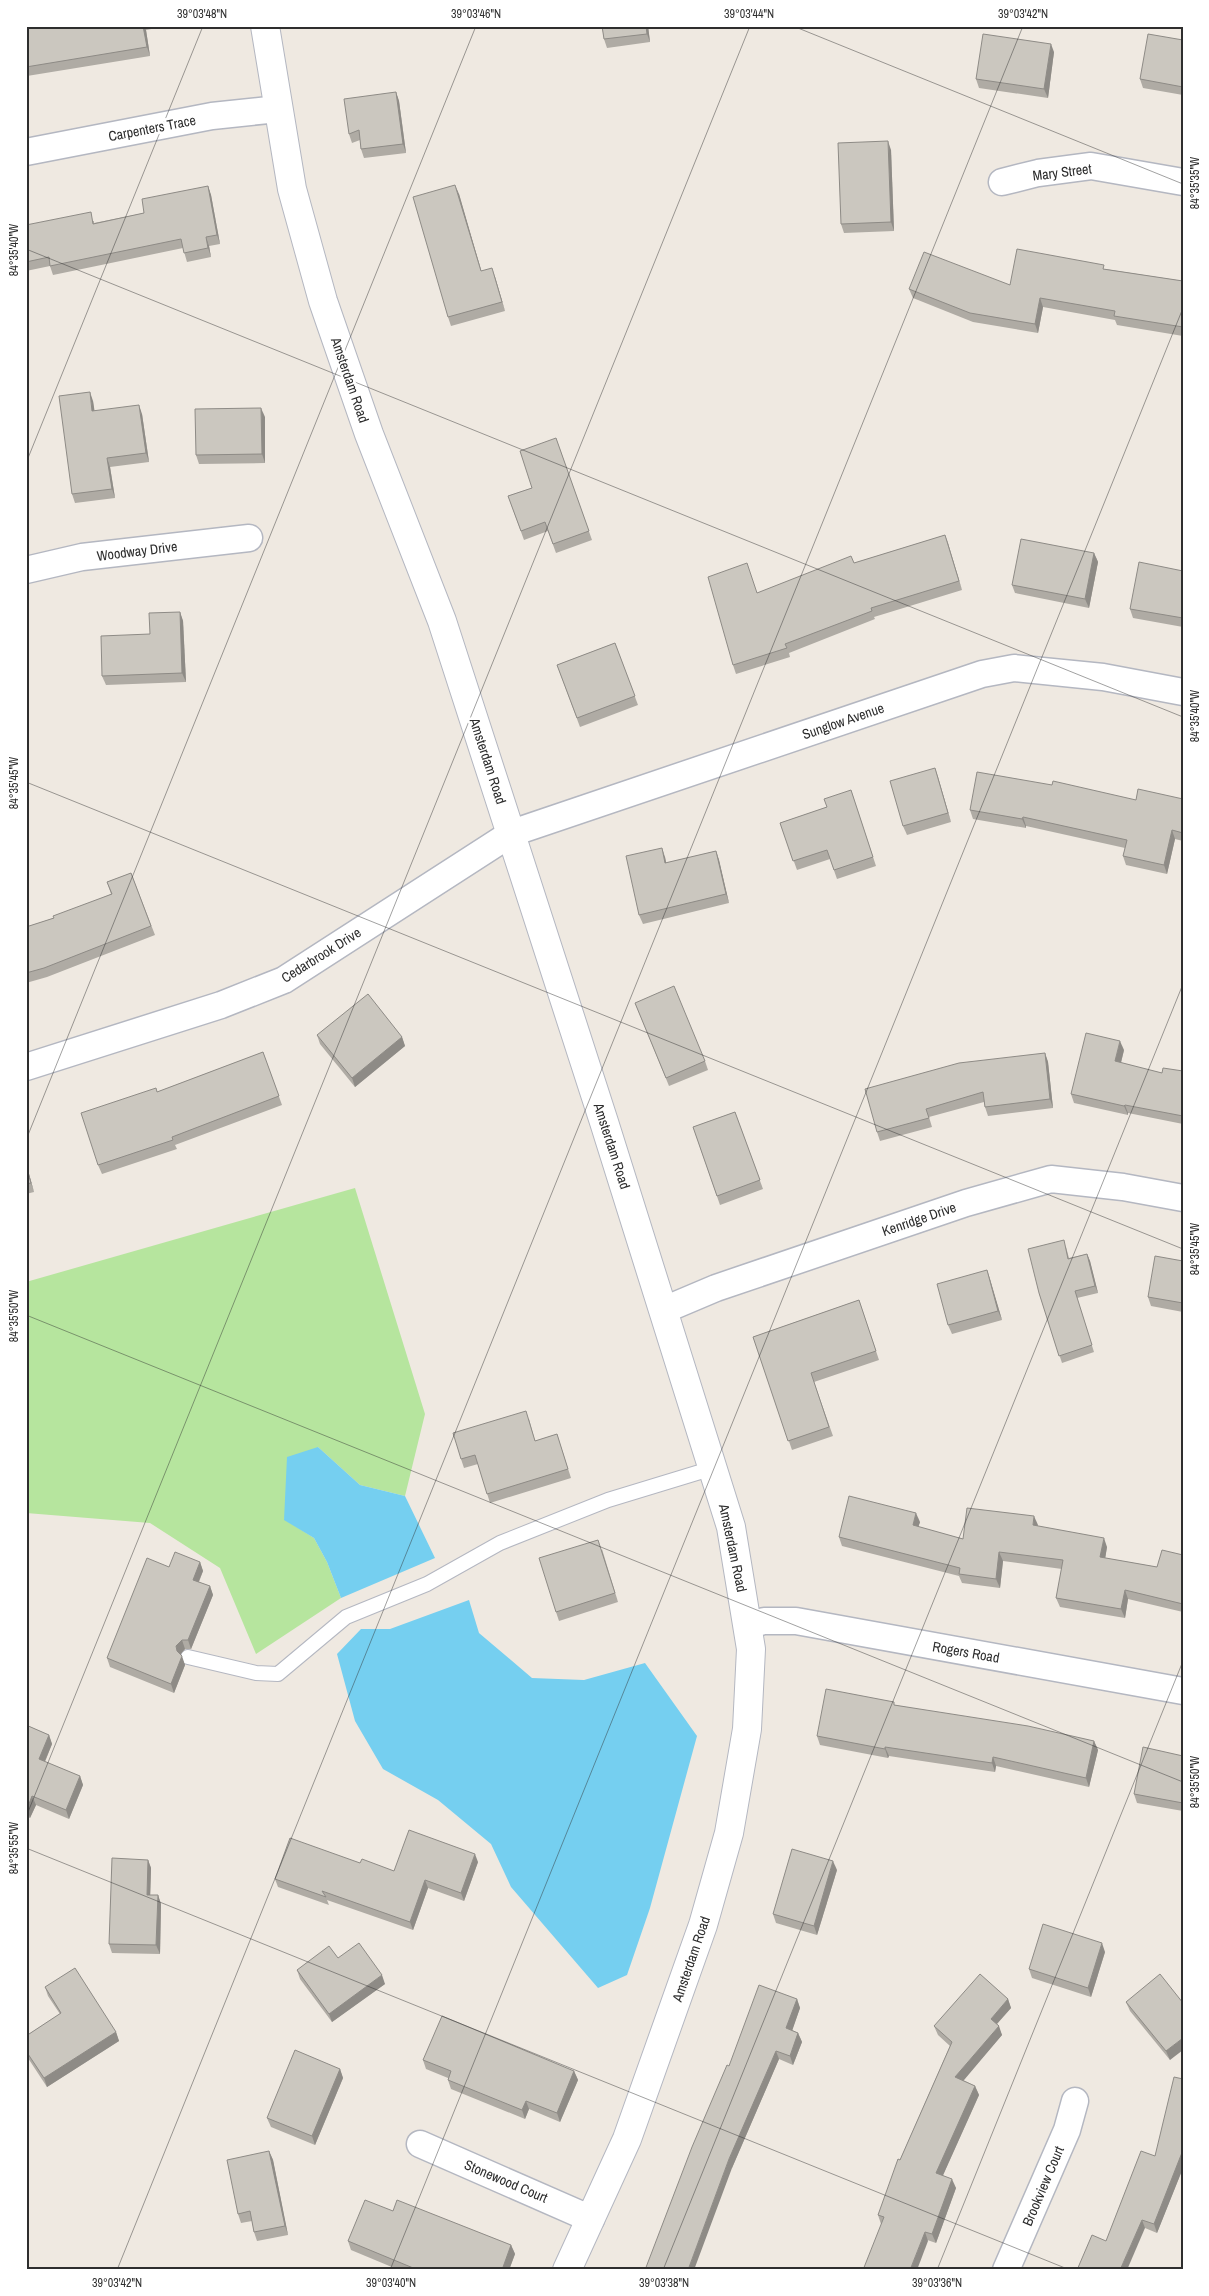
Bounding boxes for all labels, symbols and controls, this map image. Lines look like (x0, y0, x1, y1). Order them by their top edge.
text: 39°03'48"N (177, 6, 227, 22)
text: 39°03'46"N (451, 6, 501, 22)
text: 39°03'44"N (724, 6, 774, 22)
text: 39°03'42"N (998, 6, 1048, 22)
street label: Carpenters Trace (107, 111, 197, 145)
text: 84°35'35"W (1187, 156, 1203, 209)
street label: Mary Street (1031, 159, 1093, 185)
text: 84°35'40"W (6, 223, 22, 276)
street label: Amsterdam Road (327, 334, 373, 425)
street label: Woodway Drive (96, 537, 178, 565)
text: 84°35'40"W (1187, 689, 1203, 742)
street label: Sunglow Avenue (800, 699, 886, 743)
street label: Amsterdam Road (465, 715, 510, 806)
text: 84°35'45"W (6, 756, 22, 809)
street label: Cedarbrook Drive (278, 923, 364, 987)
street label: Amsterdam Road (589, 1100, 634, 1191)
street label: Kenridge Drive (880, 1198, 958, 1240)
text: 84°35'45"W (1187, 1222, 1203, 1275)
text: 84°35'50"W (6, 1289, 22, 1342)
street label: Amsterdam Road (715, 1501, 751, 1594)
street label: Rogers Road (931, 1637, 1001, 1667)
text: 84°35'50"W (1187, 1755, 1203, 1808)
text: 84°35'55"W (6, 1821, 22, 1874)
street label: Amsterdam Road (668, 1914, 714, 2005)
street label: Brookview Court (1018, 2143, 1068, 2229)
street label: Stonewood Court (462, 2155, 550, 2207)
text: 39°03'42"N (92, 2275, 142, 2291)
text: 39°03'40"N (366, 2275, 416, 2291)
text: 39°03'38"N (639, 2275, 689, 2291)
text: 39°03'36"N (912, 2275, 962, 2291)

